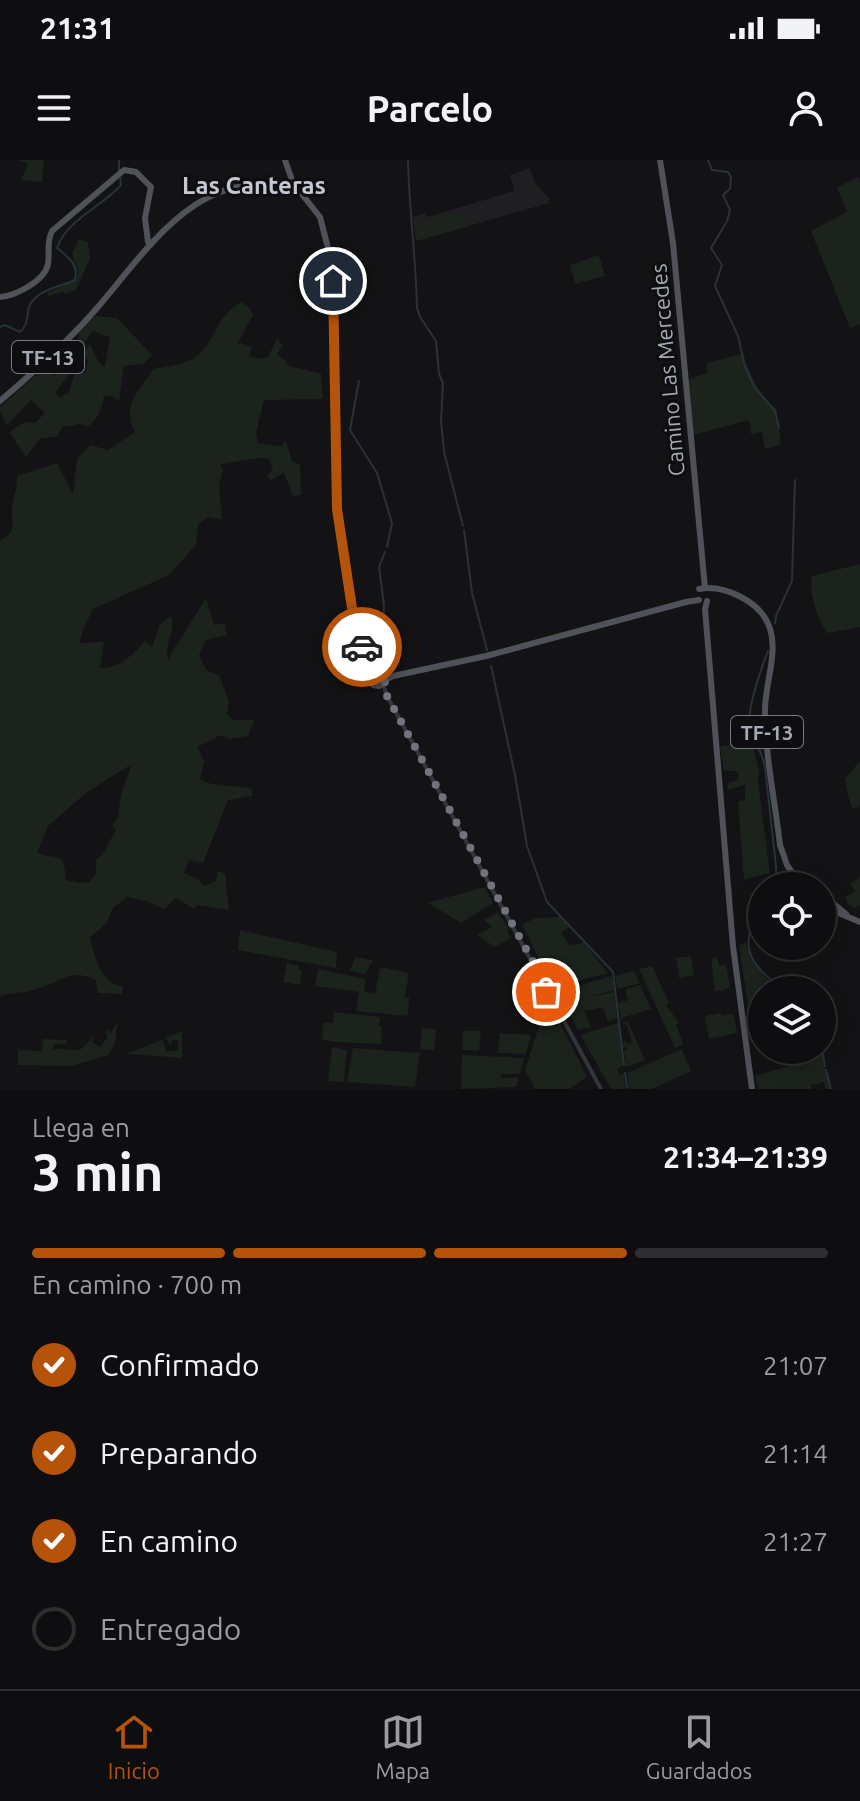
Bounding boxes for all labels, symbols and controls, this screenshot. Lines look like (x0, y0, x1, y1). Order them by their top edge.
text: 21:31 (40, 11, 115, 45)
icon: menu (32, 86, 76, 130)
icon: person (784, 86, 828, 130)
text: Parcelo (367, 88, 493, 129)
district label: Las Canteras (182, 172, 326, 199)
pin (299, 247, 367, 315)
icon: home (311, 259, 355, 303)
street label: Camino Las Mercedes (645, 263, 689, 477)
road number: TF-13 (12, 341, 84, 373)
courier (322, 607, 402, 687)
icon: car (340, 625, 384, 669)
road number: TF-13 (731, 716, 803, 748)
map controls (748, 872, 836, 1064)
button: locate (748, 872, 836, 960)
pin (512, 958, 580, 1026)
icon: bag (524, 970, 568, 1014)
button: layers (748, 976, 836, 1064)
text: Llega en (32, 1113, 130, 1142)
text: 21:34–21:39 (663, 1140, 828, 1174)
text: 3 min (32, 1143, 163, 1201)
text: En camino · 700 m (32, 1270, 242, 1299)
icon: check (32, 1343, 76, 1387)
text: Confirmado (100, 1348, 260, 1382)
text: 21:07 (763, 1351, 828, 1380)
icon: check (32, 1431, 76, 1475)
text: Preparando (100, 1436, 258, 1470)
text: 21:14 (763, 1439, 828, 1468)
icon: check (32, 1519, 76, 1563)
text: En camino (100, 1524, 238, 1558)
text: 21:27 (763, 1527, 828, 1556)
text: Entregado (100, 1612, 241, 1646)
tab: Inicio (108, 1710, 160, 1783)
tab: Mapa (376, 1710, 430, 1783)
tab: Guardados (646, 1710, 752, 1783)

